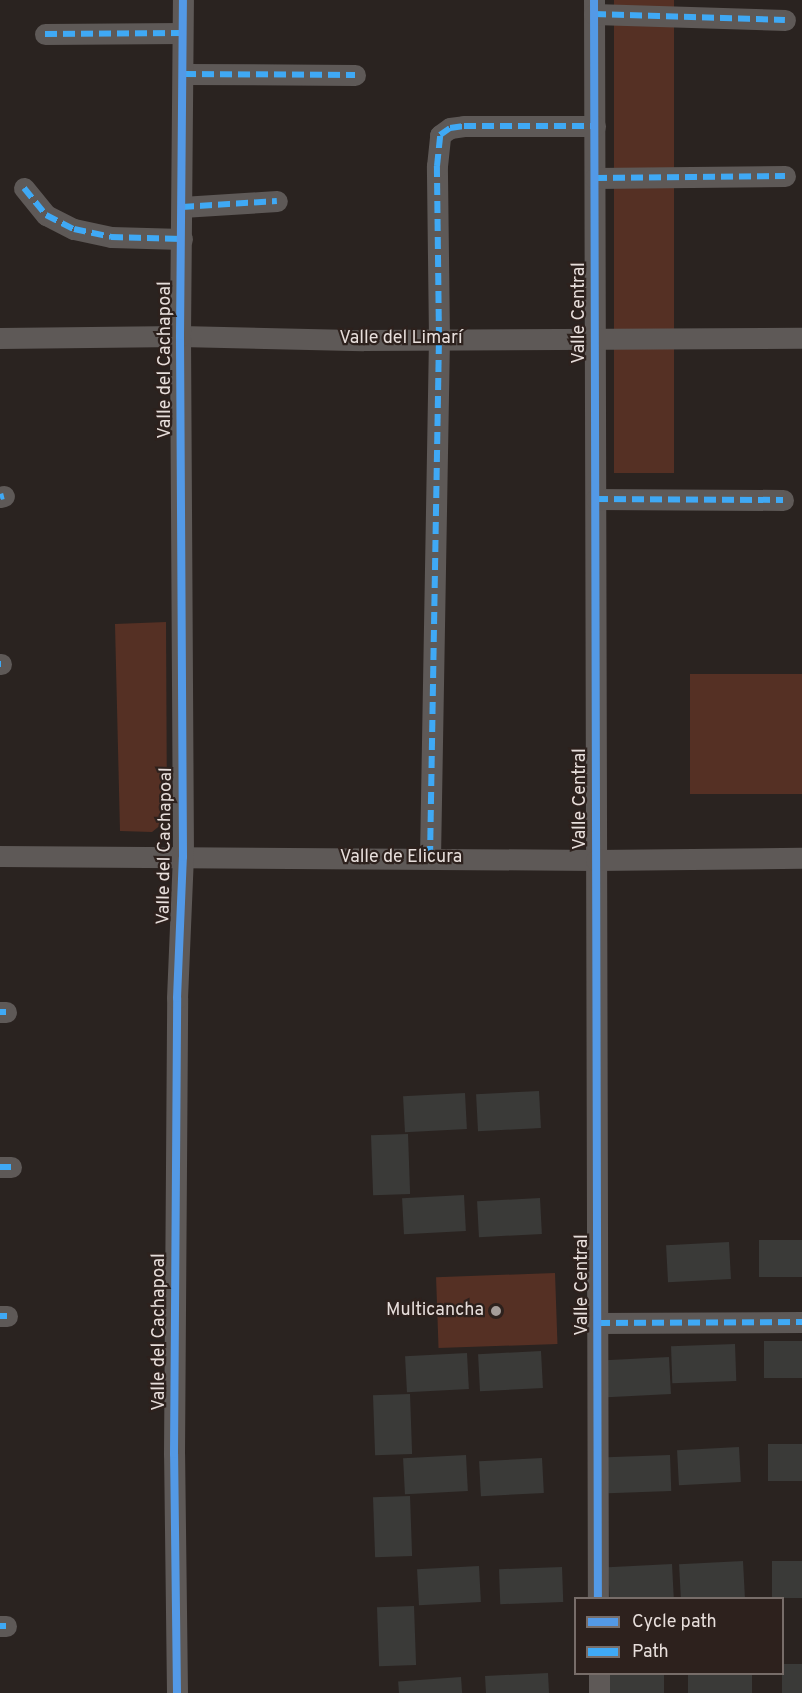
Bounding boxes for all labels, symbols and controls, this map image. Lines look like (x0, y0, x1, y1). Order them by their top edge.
street label: Valle Central (569, 262, 591, 364)
street label: Valle del Cachapoal (155, 281, 177, 439)
street label: Valle del Limarí (339, 328, 463, 350)
street label: Valle Central (570, 748, 592, 850)
street label: Valle del Cachapoal (154, 767, 178, 925)
street label: Valle de Elicura (340, 847, 462, 869)
street label: Valle Central (572, 1234, 594, 1336)
street label: Valle del Cachapoal (149, 1253, 171, 1411)
place label: Multicancha (386, 1300, 484, 1322)
marker: Multicancha (489, 1304, 503, 1318)
legend (574, 1597, 784, 1675)
text: Cycle path (632, 1611, 717, 1634)
text: Path (632, 1641, 669, 1664)

